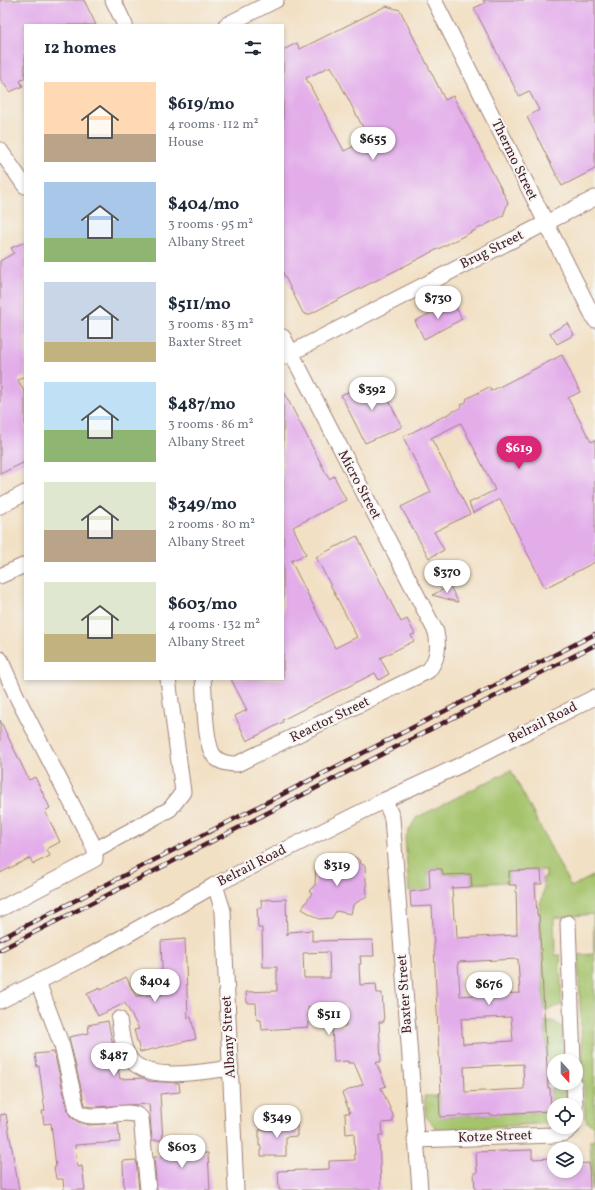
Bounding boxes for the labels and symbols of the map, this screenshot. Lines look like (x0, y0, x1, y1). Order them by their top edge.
street label: Thermo Street (486, 116, 542, 204)
pin: $655 (349, 127, 397, 161)
street label: Brug Street (457, 226, 527, 274)
pin: $730 (414, 286, 462, 320)
pin: $392 (348, 377, 396, 411)
pin: $619 (495, 436, 543, 470)
street label: Micro Street (333, 447, 385, 523)
pin: $370 (423, 560, 471, 594)
street label: Reactor Street (287, 692, 373, 748)
street label: Belrail Road (505, 697, 581, 749)
street label: Belrail Road (214, 840, 290, 892)
pin: $319 (313, 853, 361, 887)
street label: Baxter Street (393, 954, 417, 1034)
pin: $404 (131, 969, 179, 1003)
pin: $676 (465, 972, 513, 1006)
street label: Albany Street (217, 995, 241, 1079)
pin: $511 (305, 1002, 353, 1036)
pin: $487 (90, 1043, 138, 1077)
north arrow (547, 1054, 583, 1090)
pin: $349 (253, 1105, 301, 1139)
street label: Kotze Street (457, 1126, 533, 1148)
pin: $603 (158, 1135, 206, 1169)

